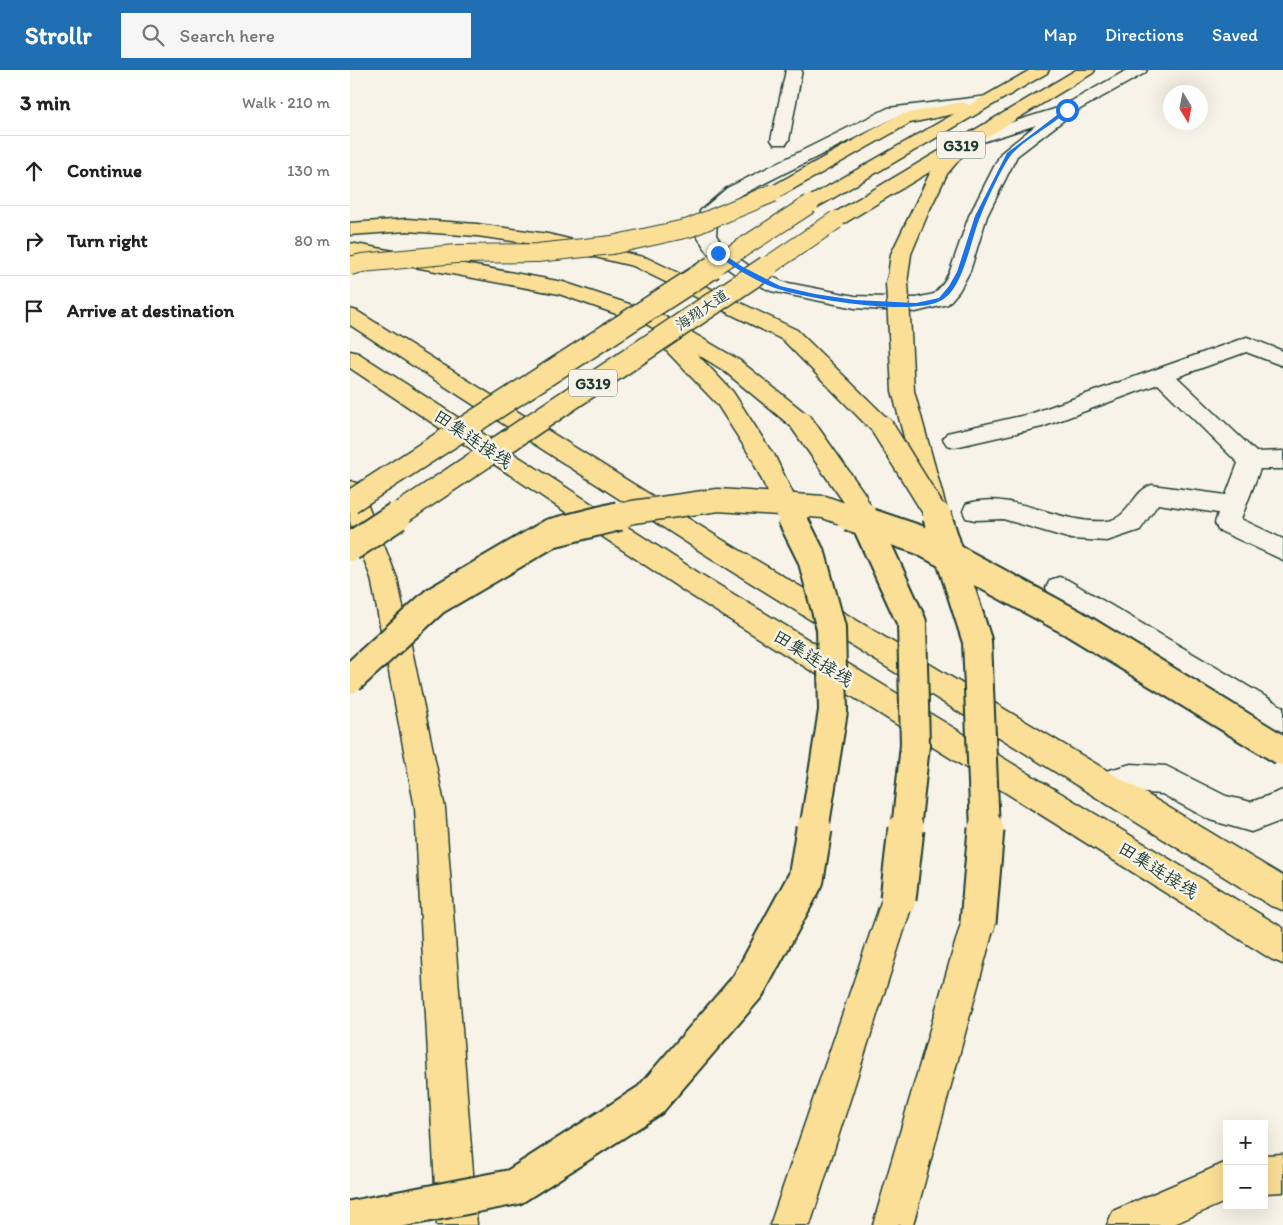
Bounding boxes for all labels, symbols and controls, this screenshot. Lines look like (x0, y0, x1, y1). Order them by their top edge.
search box (121, 13, 471, 58)
text: Strollr (25, 21, 91, 50)
icon: search (139, 21, 167, 49)
text: Search here (179, 24, 275, 47)
text: Map (1044, 24, 1077, 46)
text: Directions (1105, 24, 1184, 46)
text: Saved (1212, 24, 1258, 46)
north arrow (1163, 85, 1208, 130)
text: 3 min (20, 90, 70, 115)
text: Walk · 210 m (242, 93, 330, 112)
route start (1056, 99, 1079, 122)
road number: G319 (937, 132, 985, 158)
icon: ahead (20, 157, 48, 185)
text: Continue (67, 159, 142, 182)
text: 130 m (287, 161, 330, 180)
icon: right (20, 227, 48, 255)
text: Turn right (67, 229, 148, 252)
text: 80 m (294, 231, 330, 250)
route end (707, 242, 730, 265)
street label: 海翔大道 (672, 286, 732, 334)
icon: arrive (20, 297, 48, 325)
text: Arrive at destination (67, 299, 234, 322)
road number: G319 (569, 370, 617, 396)
street label: 田集连接线 (430, 405, 516, 473)
street label: 田集连接线 (769, 625, 857, 691)
street label: 田集连接线 (1114, 837, 1202, 903)
map controls (1223, 1120, 1268, 1210)
button: + (1223, 1120, 1268, 1165)
button: − (1223, 1165, 1268, 1210)

